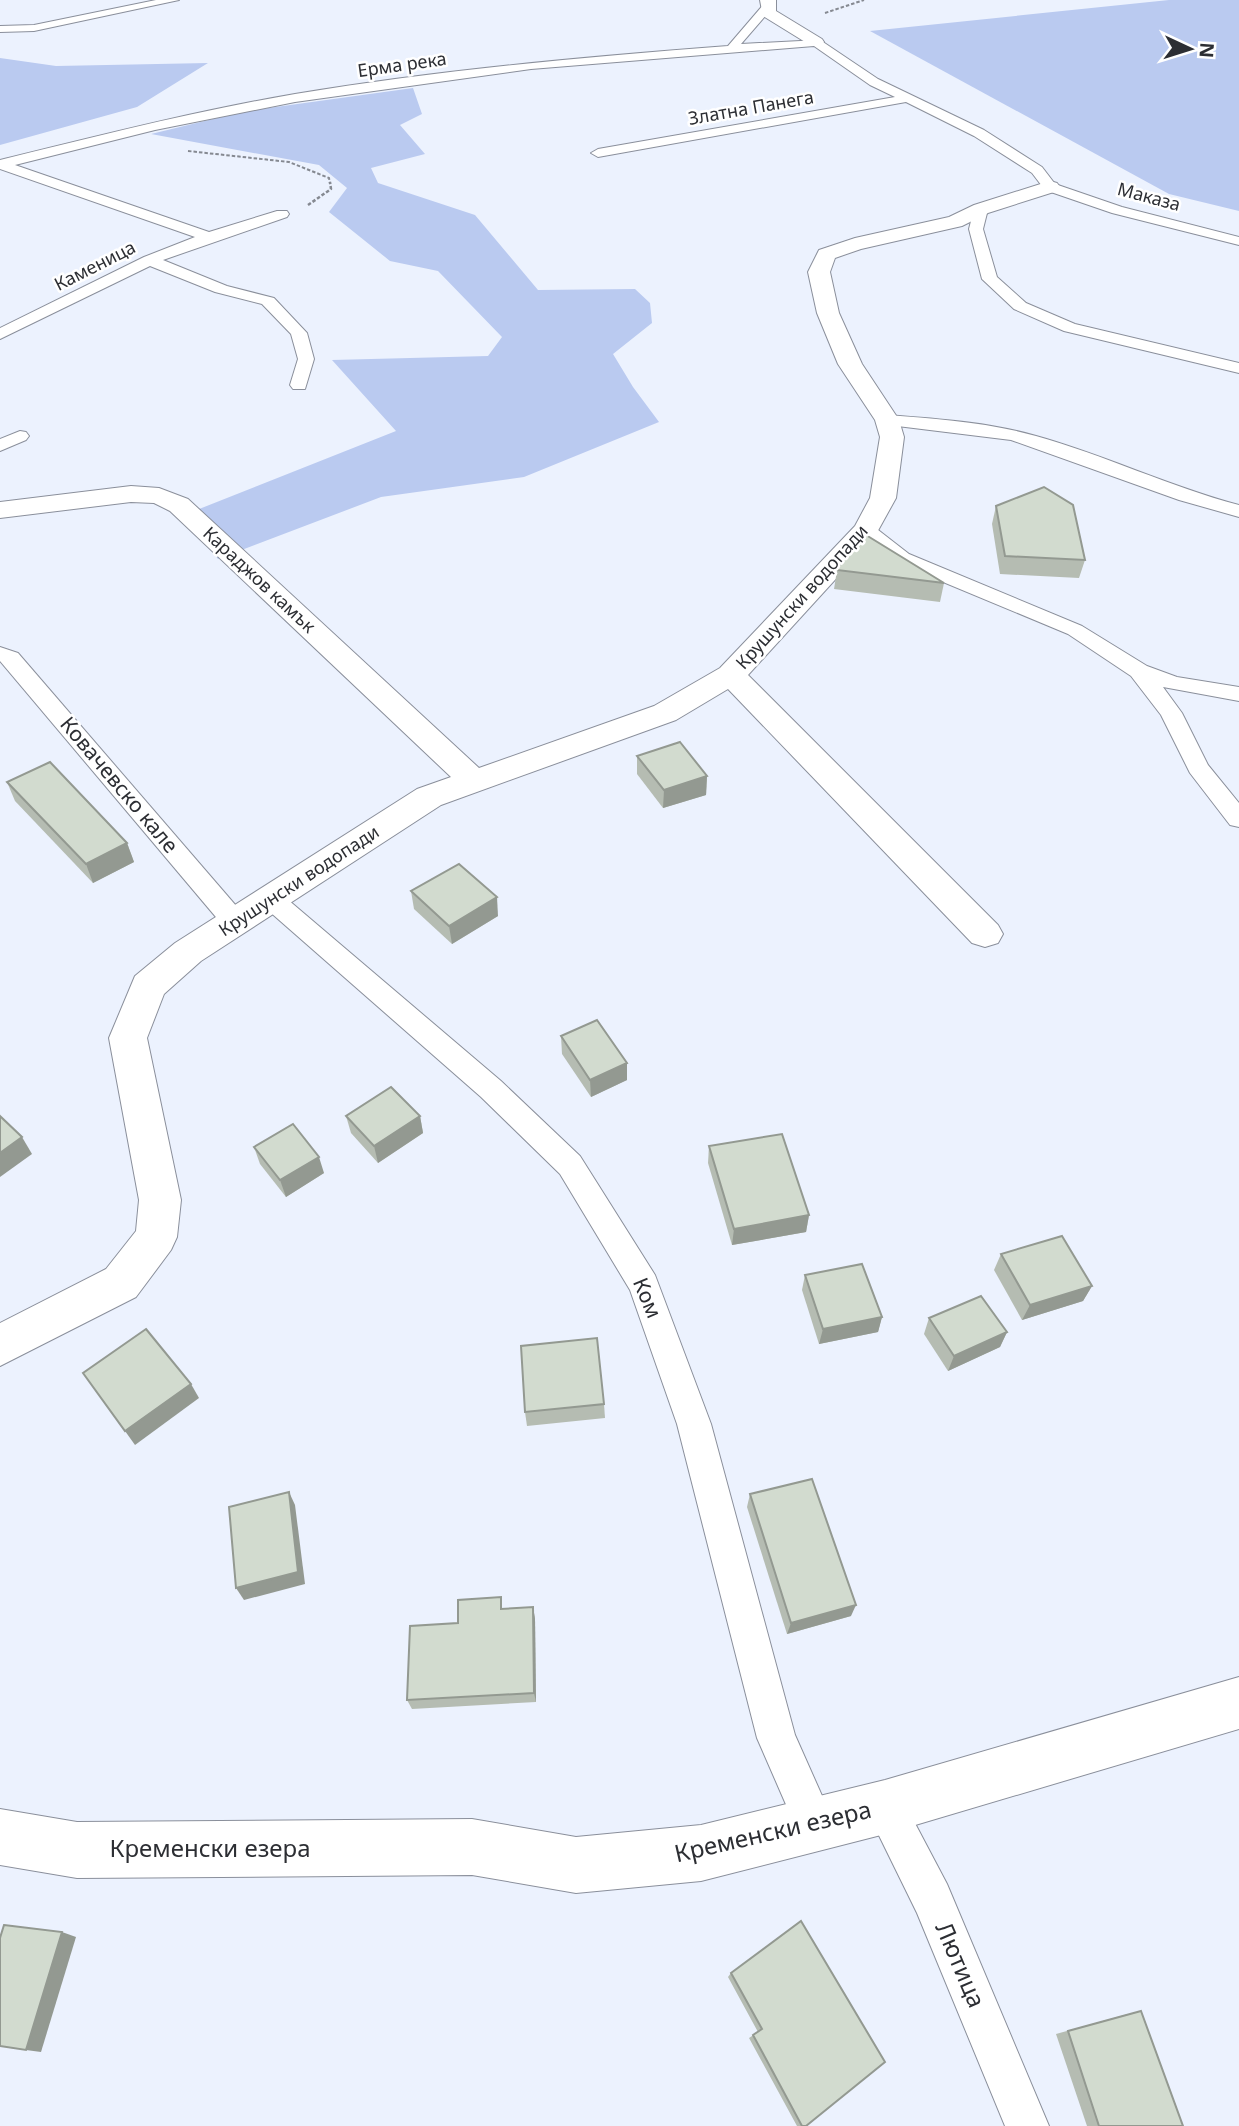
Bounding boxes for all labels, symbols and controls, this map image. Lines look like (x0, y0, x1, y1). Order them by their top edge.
north arrow (1155, 14, 1225, 84)
text: N (1193, 42, 1220, 59)
street label: Ерма река (356, 46, 448, 82)
street label: Златна Панега (686, 84, 815, 130)
street label: Маказа (1115, 176, 1183, 216)
street label: Каменица (50, 234, 139, 296)
street label: Крушунски водопади (730, 519, 873, 674)
street label: Караджов камък (198, 521, 321, 638)
street label: Ковачевско кале (54, 710, 185, 858)
street label: Крушунски водопади (214, 819, 383, 941)
street label: Ком (627, 1273, 669, 1322)
street label: Кременски езера (671, 1792, 874, 1869)
street label: Кременски езера (109, 1831, 311, 1864)
street label: Лютица (929, 1917, 994, 2012)

